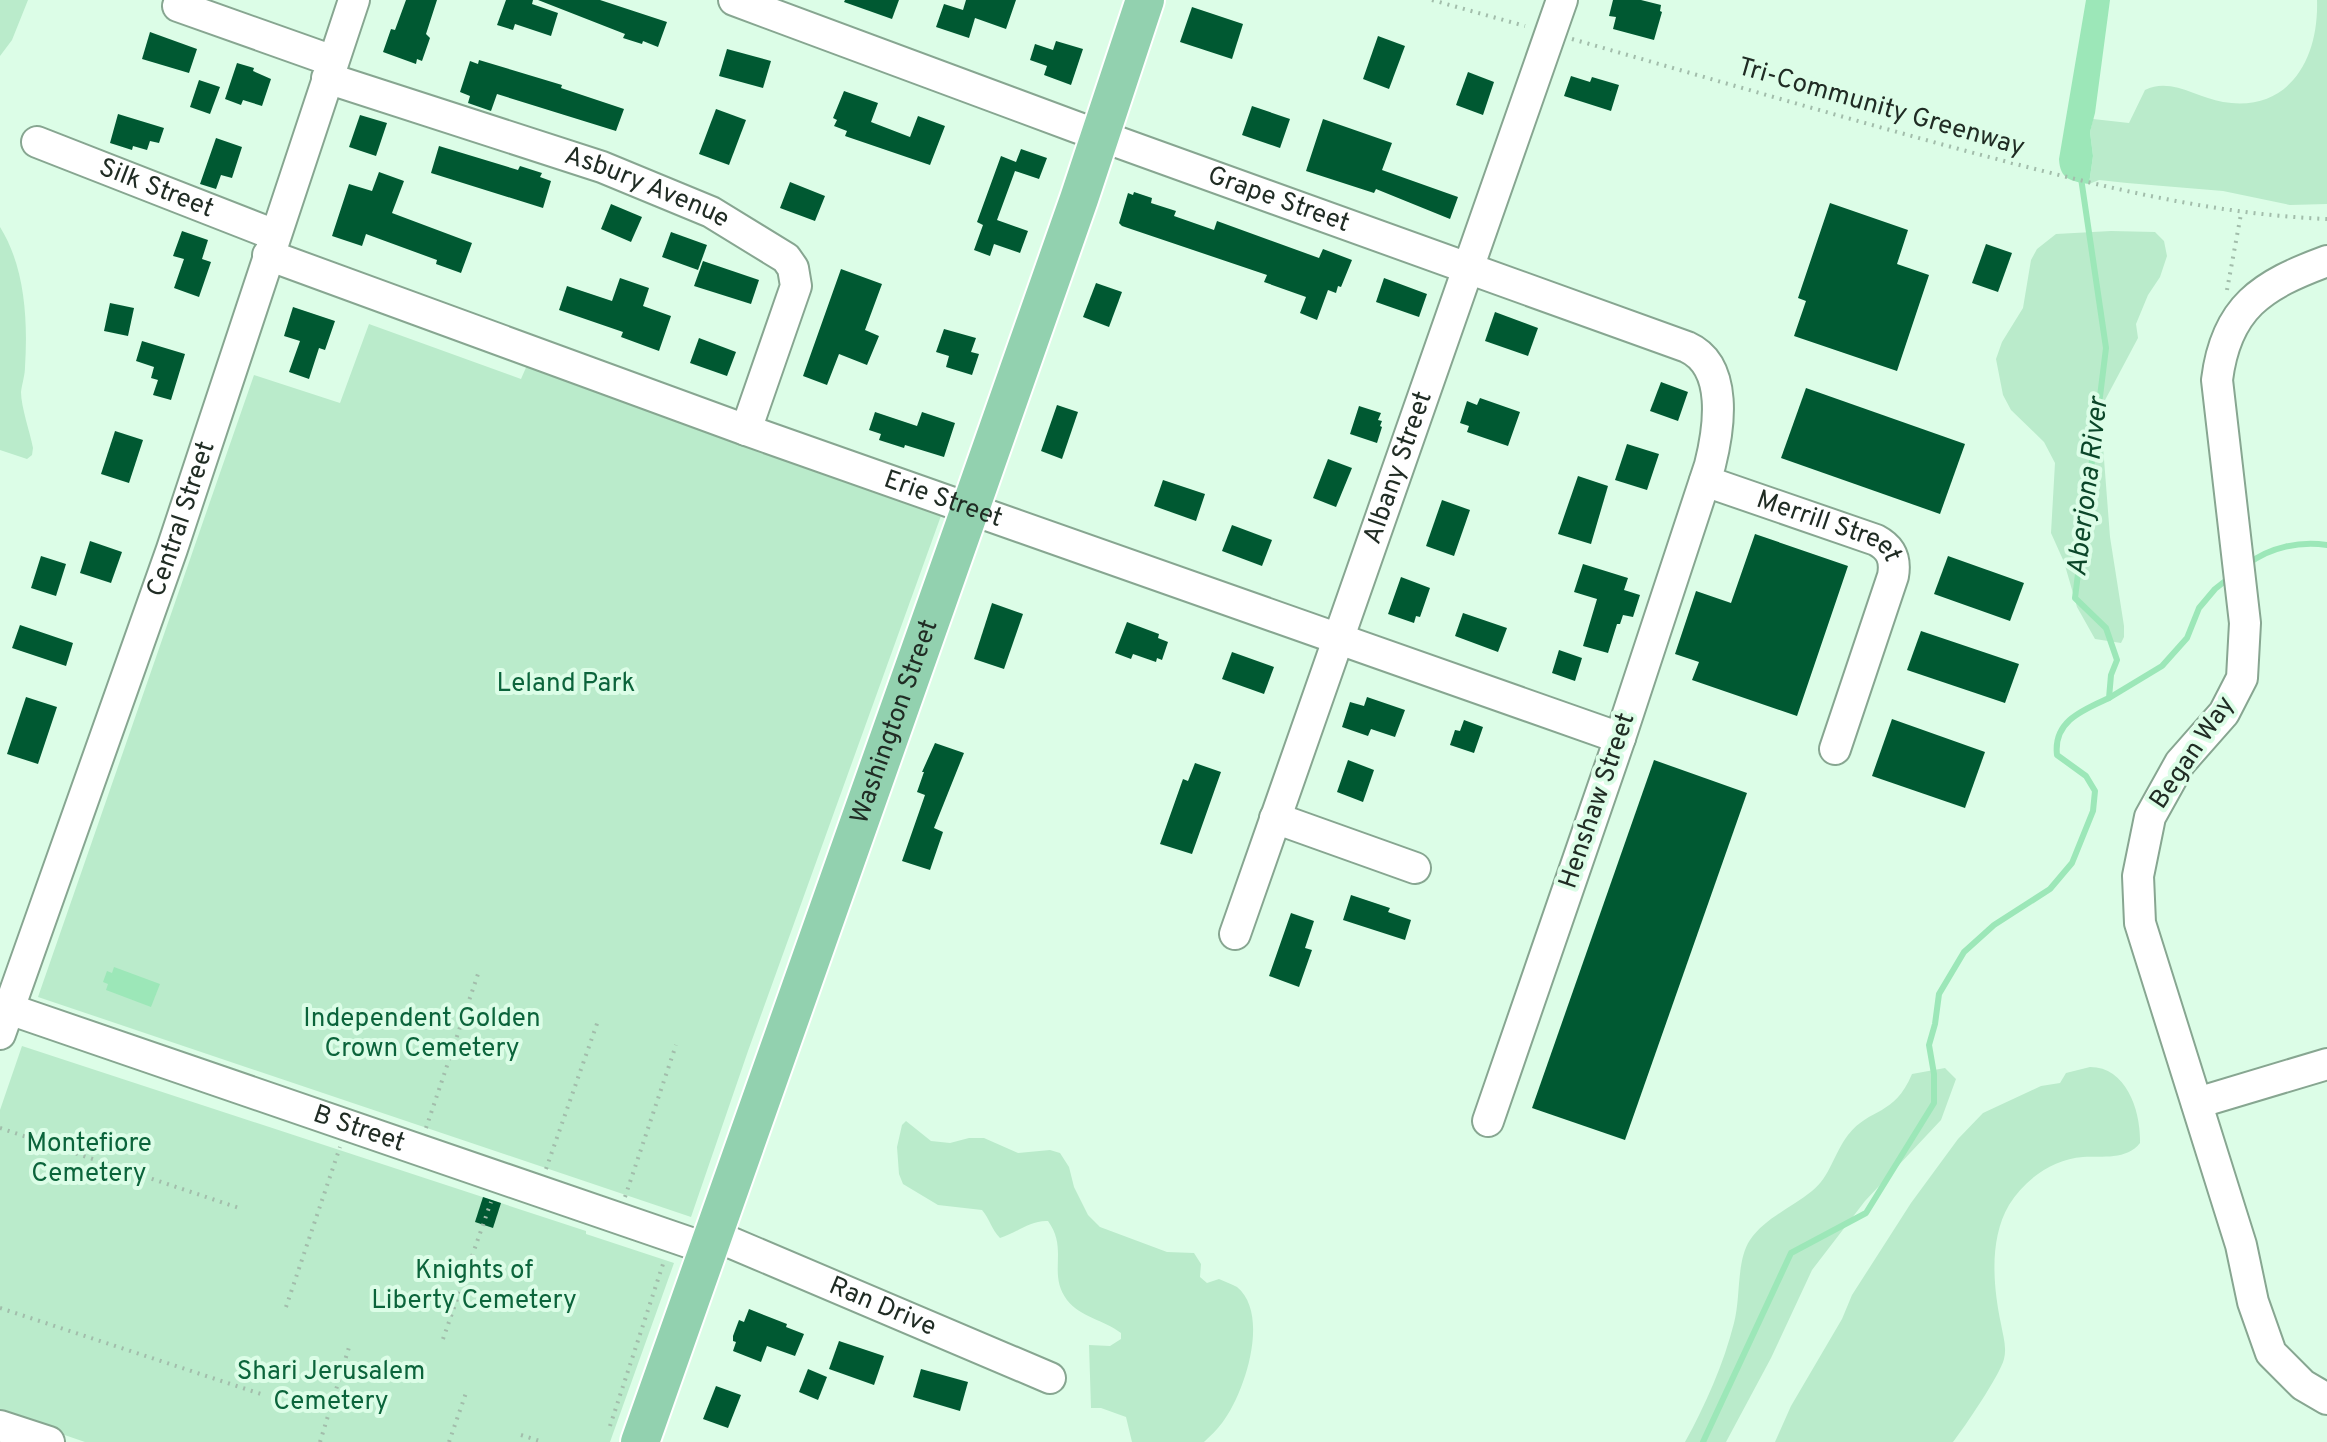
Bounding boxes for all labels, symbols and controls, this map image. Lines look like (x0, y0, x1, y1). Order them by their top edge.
street label: Tri-Community Greenway (1734, 51, 2028, 165)
street label: Asbury Avenue (560, 139, 736, 236)
street label: Silk Street (94, 151, 218, 226)
street label: Grape Street (1203, 159, 1354, 241)
street label: Albany Street (1356, 387, 1440, 549)
water label: Aberjona River (2060, 393, 2118, 579)
street label: Central Street (140, 437, 223, 601)
street label: Erie Street (879, 463, 1007, 536)
street label: Merrill Street (1752, 483, 1909, 567)
street label: Washington Street (844, 615, 946, 828)
park label: Leland Park (497, 668, 635, 701)
street label: Began Way (2143, 690, 2243, 816)
street label: Henshaw Street (1552, 709, 1644, 893)
park label: Independent Golden Crown Cemetery (303, 1003, 541, 1066)
street label: B Street (309, 1098, 409, 1160)
park label: Montefiore Cemetery (26, 1128, 152, 1191)
park label: Knights of Liberty Cemetery (371, 1255, 577, 1318)
street label: Ran Drive (824, 1270, 941, 1344)
park label: Shari Jerusalem Cemetery (237, 1356, 425, 1419)

